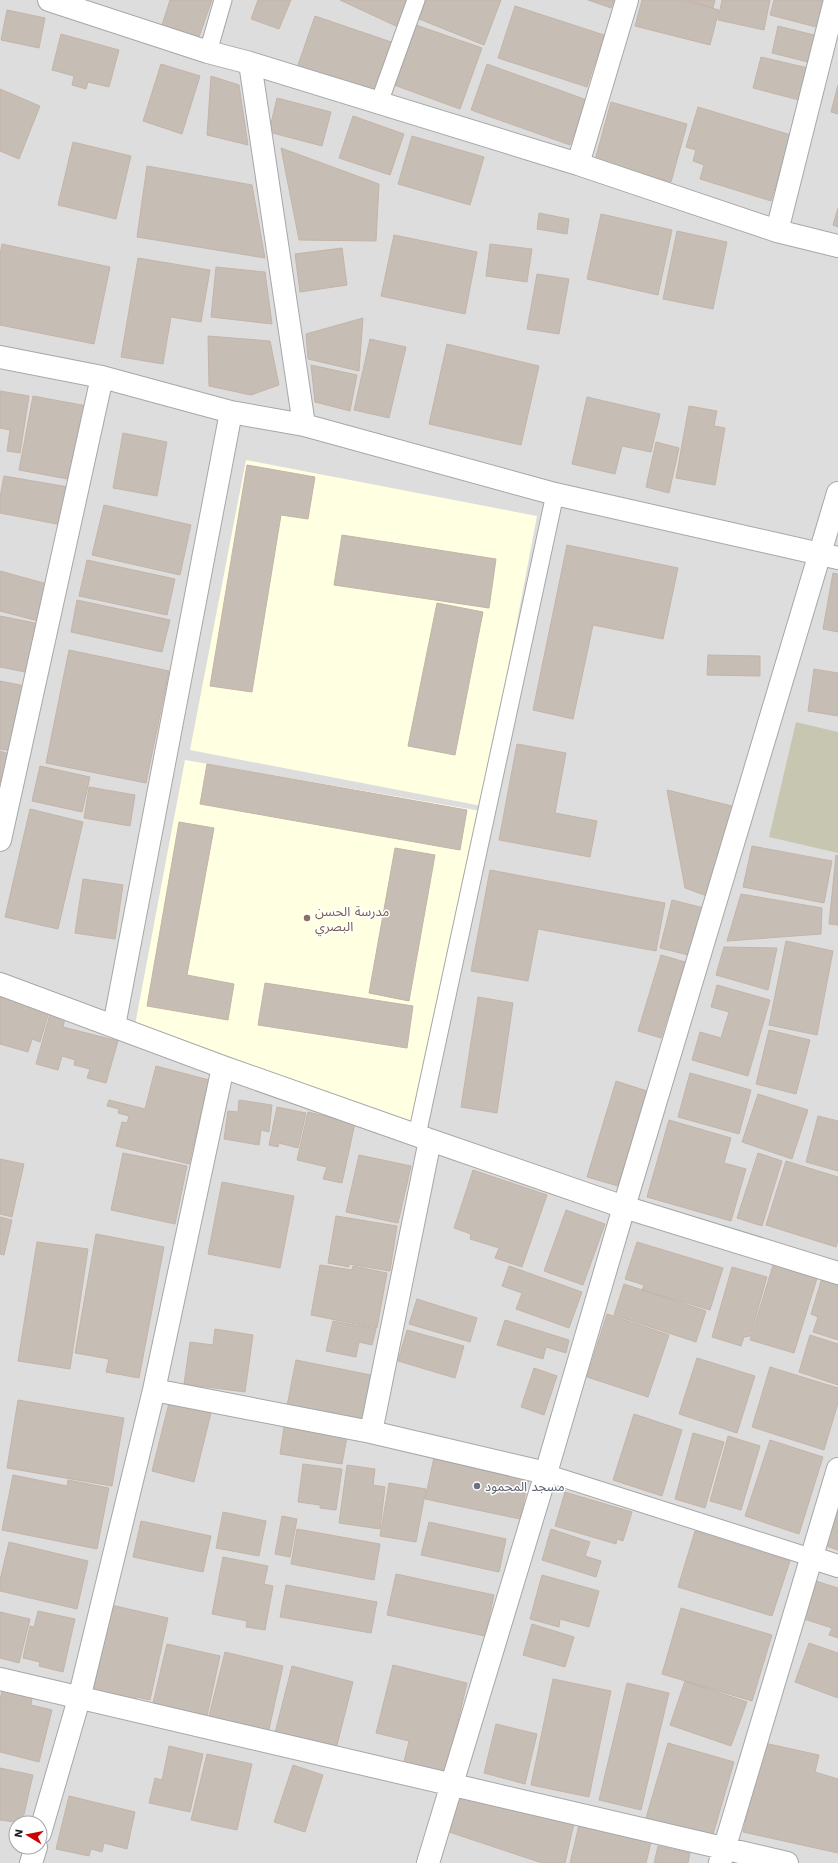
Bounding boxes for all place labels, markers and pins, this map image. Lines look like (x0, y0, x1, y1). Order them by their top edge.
place label: مدرسة الحسن البصري (315, 904, 390, 937)
marker: مدرسة الحسن البصري (302, 913, 312, 923)
place label: مسجد المحمود (485, 1479, 565, 1494)
marker: مسجد المحمود (472, 1481, 482, 1491)

